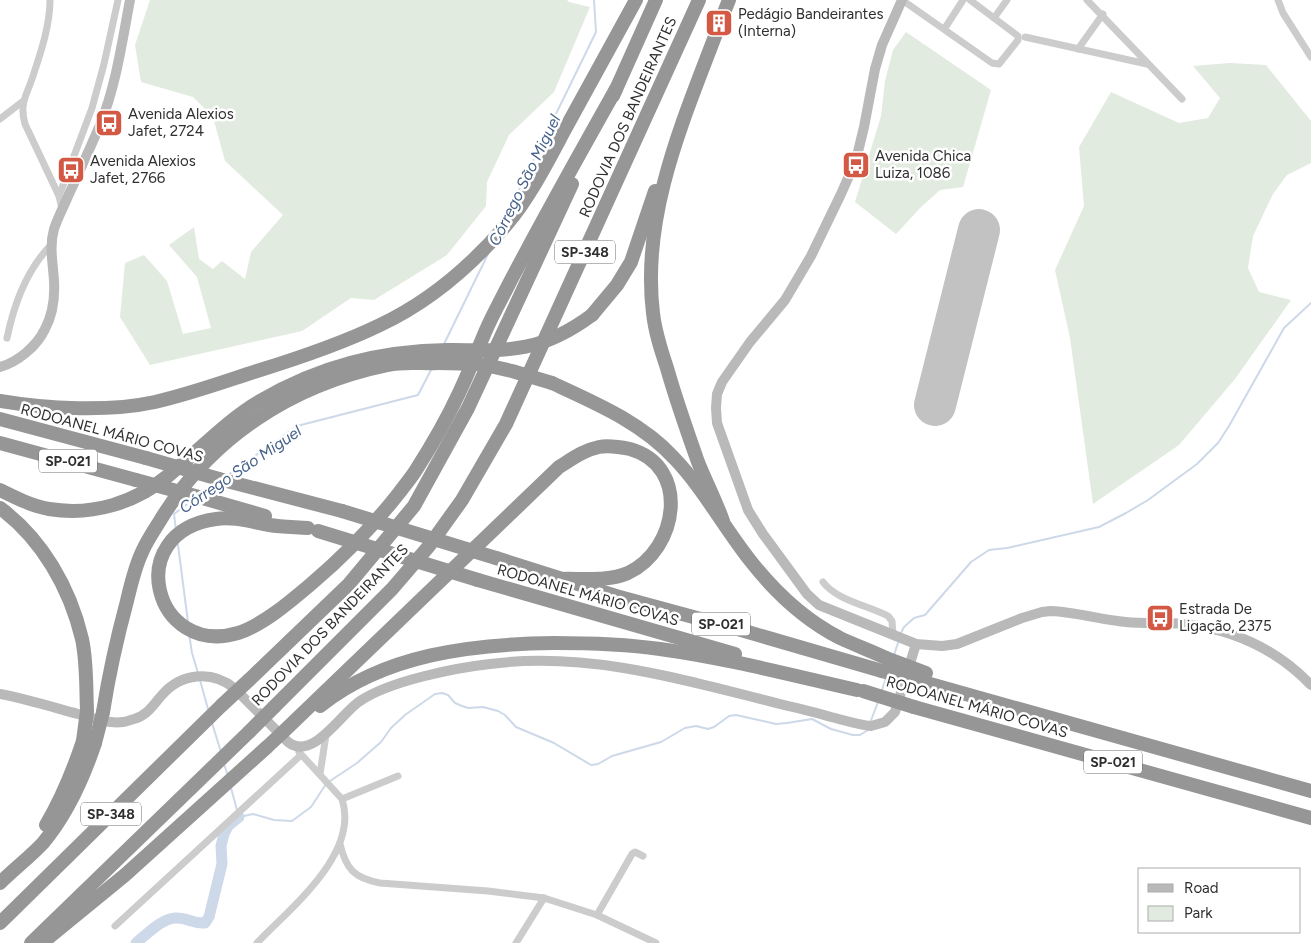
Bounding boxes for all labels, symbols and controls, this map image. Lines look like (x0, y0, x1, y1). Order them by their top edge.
place label: Pedágio Bandeirantes (Interna) (738, 5, 883, 40)
building icon: Pedágio Bandeirantes (Interna) (704, 8, 734, 38)
street label: RODOVIA DOS BANDEIRANTES (575, 14, 681, 220)
place label: Avenida Alexios Jafet, 2724 (128, 105, 234, 140)
bus stop icon: Avenida Alexios Jafet, 2724 (94, 108, 124, 138)
water label: Córrego São Miguel (484, 111, 565, 249)
place label: Avenida Chica Luiza, 1086 (875, 147, 971, 182)
bus stop icon: Avenida Chica Luiza, 1086 (841, 150, 871, 180)
place label: Avenida Alexios Jafet, 2766 (90, 152, 196, 187)
bus stop icon: Avenida Alexios Jafet, 2766 (56, 155, 86, 185)
road number: SP-348 (555, 240, 615, 264)
street label: RODOANEL MÁRIO COVAS (19, 400, 205, 466)
water label: Córrego São Miguel (176, 421, 305, 517)
road number: SP-021 (39, 450, 97, 472)
street label: RODOVIA DOS BANDEIRANTES (248, 540, 412, 710)
street label: RODOANEL MÁRIO COVAS (495, 560, 681, 630)
place label: Estrada De Ligação, 2375 (1179, 600, 1272, 635)
bus stop icon: Estrada De Ligação, 2375 (1145, 603, 1175, 633)
road number: SP-021 (692, 612, 750, 636)
street label: RODOANEL MÁRIO COVAS (884, 672, 1070, 742)
road number: SP-021 (1084, 750, 1142, 774)
road number: SP-348 (81, 802, 141, 826)
legend (1138, 868, 1301, 933)
text: Road (1184, 879, 1219, 897)
text: Park (1184, 904, 1213, 922)

